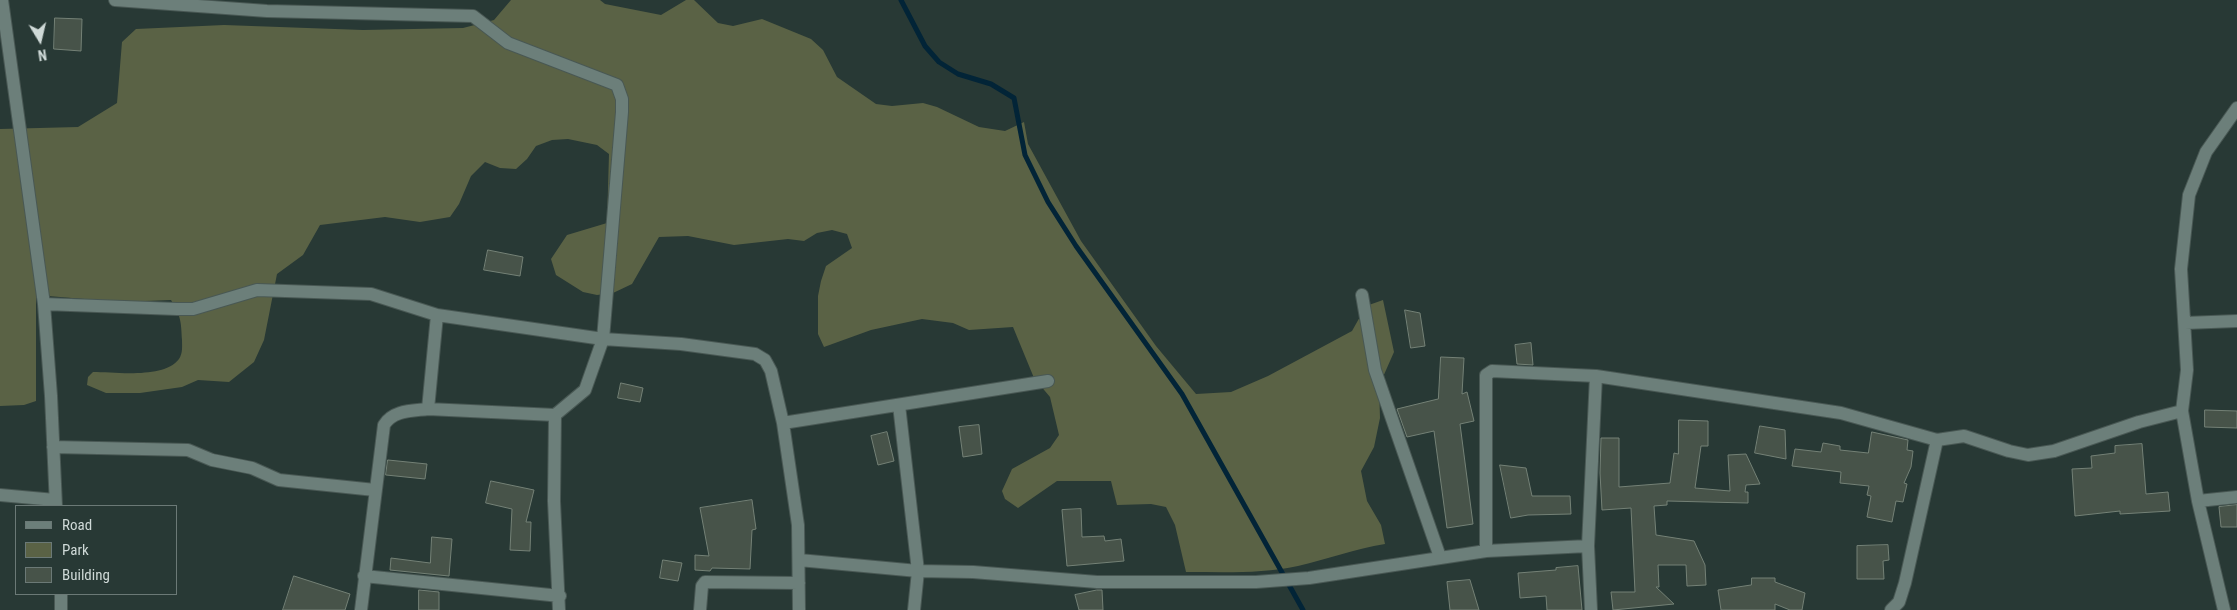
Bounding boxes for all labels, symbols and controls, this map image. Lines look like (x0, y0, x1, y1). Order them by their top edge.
north arrow (15, 15, 65, 65)
text: N (37, 46, 48, 63)
legend (15, 505, 178, 595)
text: Road (62, 516, 92, 534)
text: Park (62, 541, 89, 559)
text: Building (62, 566, 110, 584)

